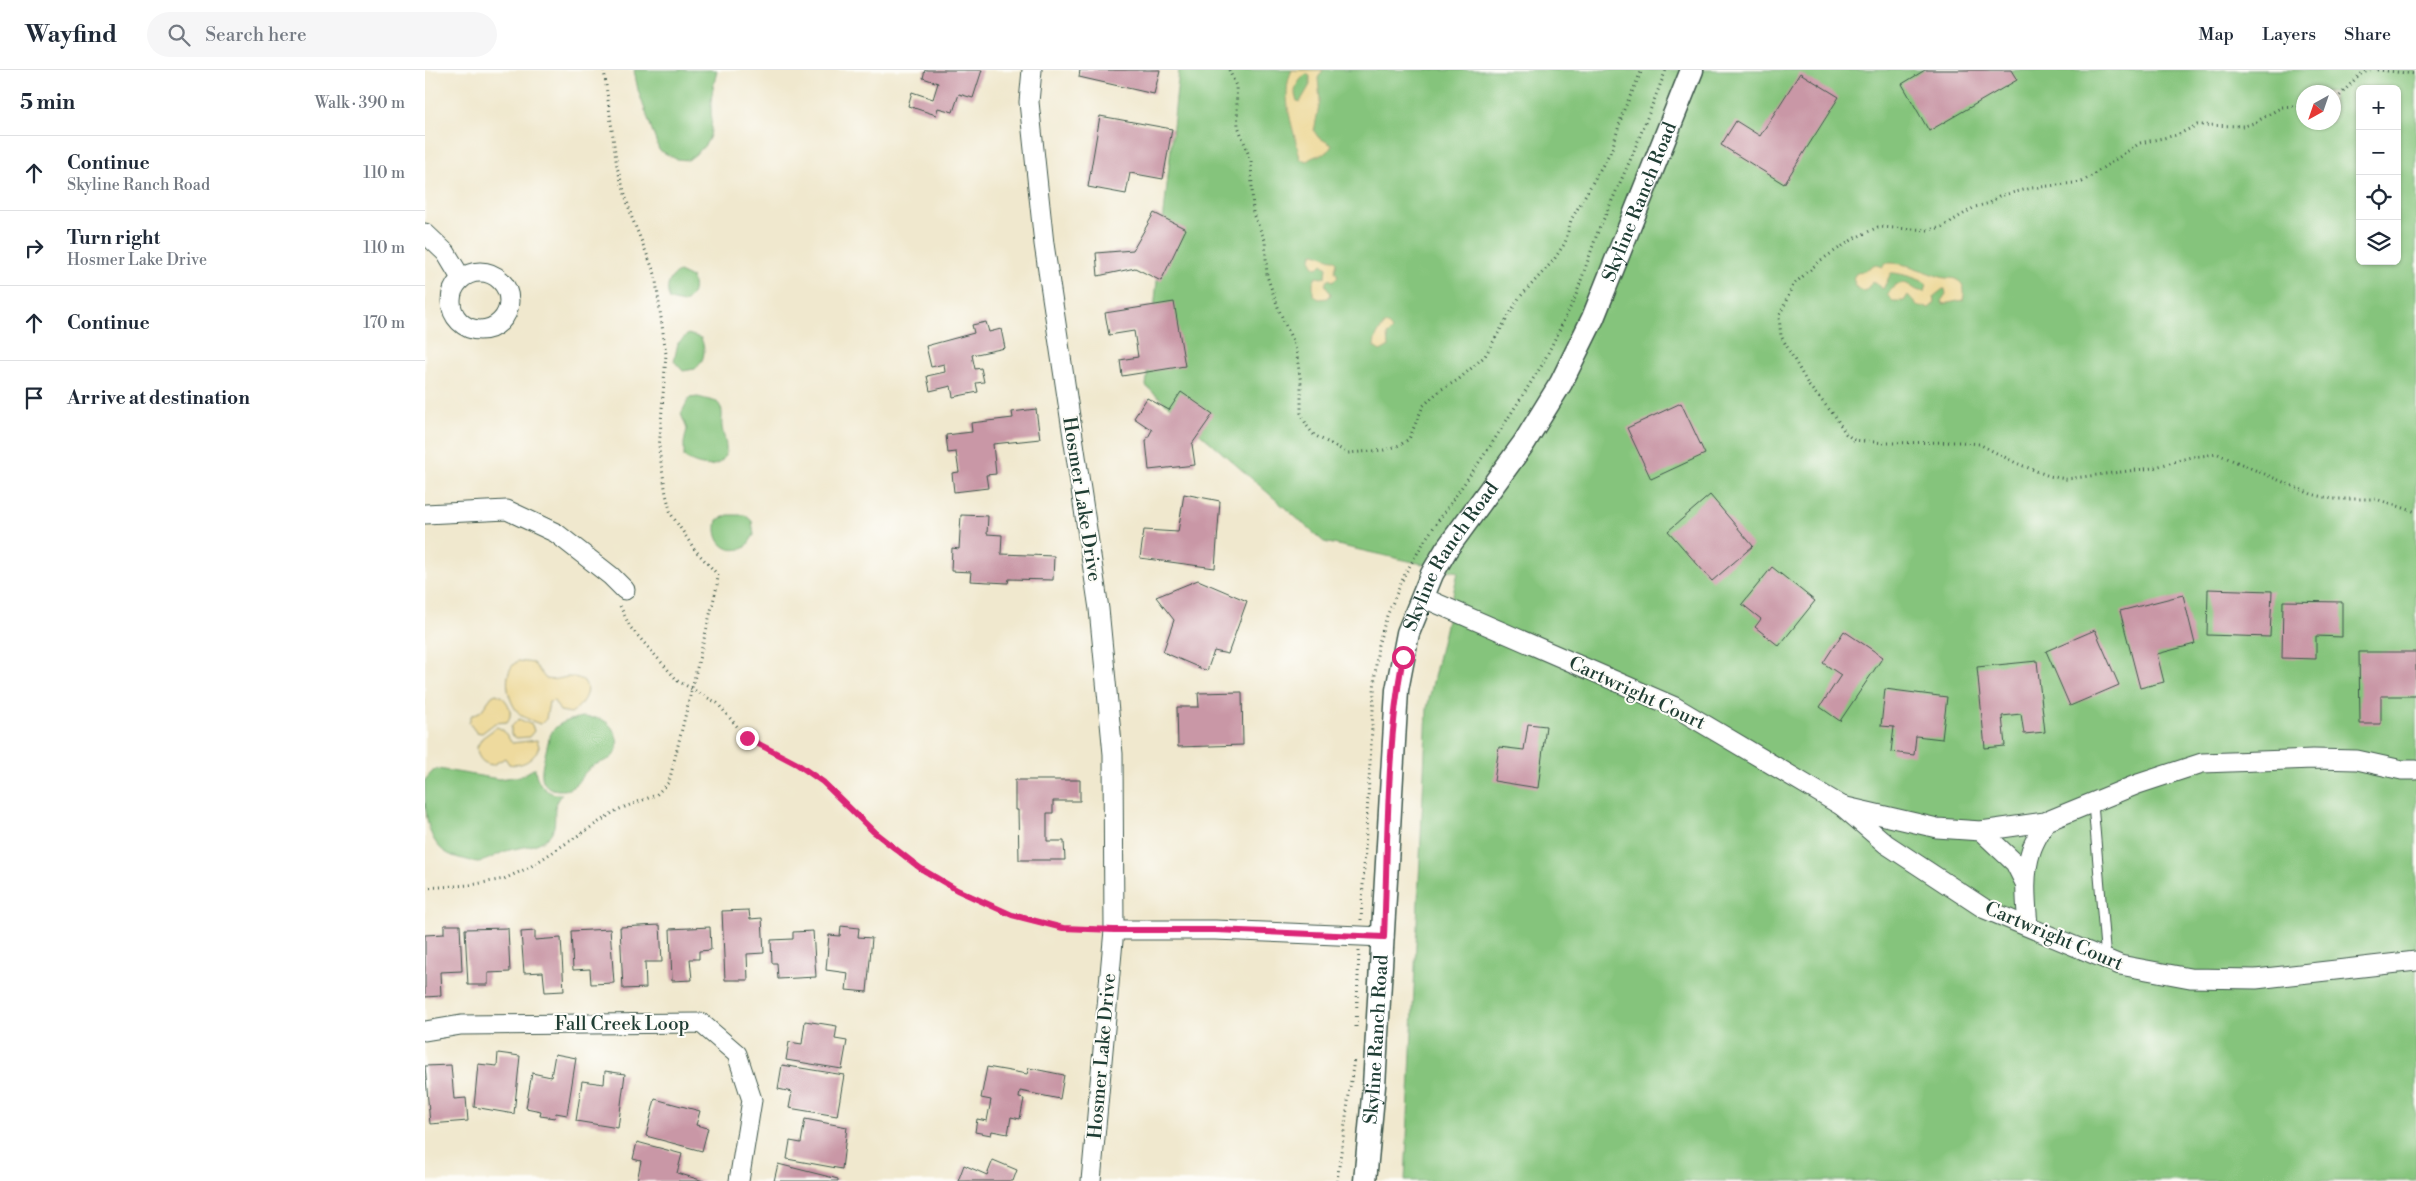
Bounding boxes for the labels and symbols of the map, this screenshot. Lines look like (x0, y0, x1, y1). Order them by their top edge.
north arrow (2296, 85, 2341, 130)
street label: Skyline Ranch Road (1597, 118, 1682, 285)
street label: Hosmer Lake Drive (1057, 415, 1107, 583)
street label: Skyline Ranch Road (1398, 477, 1504, 635)
route start (1392, 646, 1415, 669)
street label: Cartwright Court (1565, 651, 1709, 735)
route end (736, 727, 759, 750)
street label: Cartwright Court (1981, 896, 2127, 976)
street label: Skyline Ranch Road (1358, 954, 1394, 1125)
street label: Hosmer Lake Drive (1083, 972, 1121, 1140)
street label: Fall Creek Loop (554, 1012, 690, 1036)

